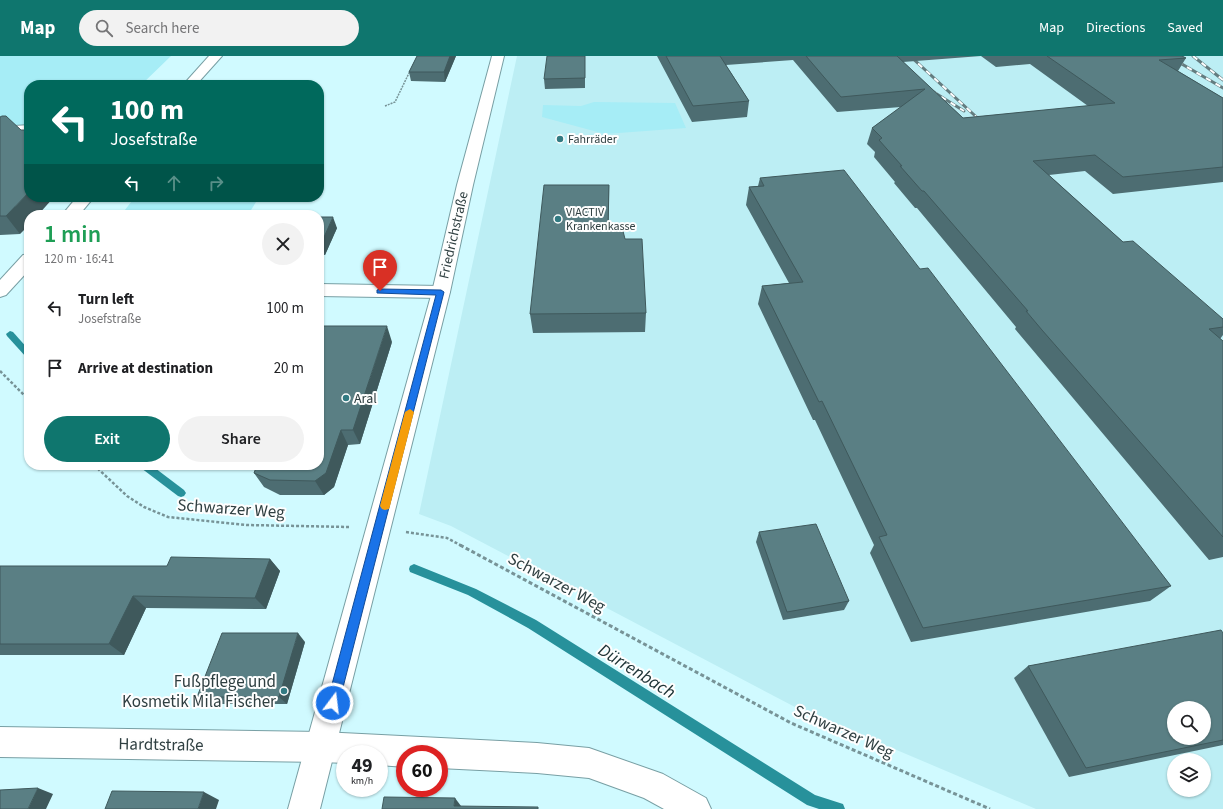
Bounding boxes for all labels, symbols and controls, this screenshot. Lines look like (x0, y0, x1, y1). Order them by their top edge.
search box (79, 10, 359, 46)
text: Map (20, 15, 55, 42)
icon: search (93, 17, 115, 39)
text: Search here (125, 18, 199, 39)
text: Map (1039, 18, 1064, 38)
text: Directions (1086, 18, 1145, 38)
text: Saved (1167, 18, 1203, 38)
text: 100 m (110, 90, 184, 130)
icon: left (44, 96, 96, 148)
text: Josefstraße (110, 127, 197, 152)
place label: Fahrräder (568, 131, 618, 148)
marker: Fahrräder (555, 134, 565, 144)
icon: left (121, 172, 143, 194)
icon: ahead (163, 172, 185, 194)
icon: right (205, 172, 227, 194)
street label: Friedrichstraße (434, 190, 474, 281)
place label: VIACTIV Krankenkasse (566, 204, 636, 235)
marker: VIACTIV Krankenkasse (553, 214, 563, 224)
text: 1 min (44, 217, 101, 252)
button: close (262, 223, 304, 265)
text: 120 m · 16:41 (44, 250, 114, 268)
pin (363, 250, 397, 291)
icon: arrive (369, 256, 391, 278)
text: Turn left (78, 289, 134, 310)
icon: left (44, 297, 66, 319)
text: 100 m (266, 298, 304, 319)
text: Josefstraße (78, 310, 141, 328)
icon: arrive (44, 357, 66, 379)
text: Arrive at destination (78, 358, 213, 379)
text: 20 m (274, 358, 304, 379)
place label: Aral (354, 389, 377, 409)
marker: Aral (341, 393, 351, 403)
button: Exit (44, 416, 170, 462)
button: Share (178, 416, 304, 462)
street label: Schwarzer Weg (176, 493, 286, 525)
street label: Schwarzer Weg (503, 547, 610, 619)
water label: Dürrenbach (593, 638, 680, 705)
place label: Fußpflege und Kosmetik Mila Fischer (122, 670, 276, 714)
position arrow (312, 682, 354, 724)
marker: Fußpflege und Kosmetik Mila Fischer (279, 686, 289, 696)
street label: Schwarzer Weg (790, 699, 898, 765)
map controls (1167, 701, 1211, 797)
button: search (1167, 701, 1211, 745)
street label: Hardtstraße (118, 732, 204, 758)
speed limit sign: 60 (396, 745, 448, 797)
text: 49 (351, 752, 373, 780)
button: layers (1167, 753, 1211, 797)
text: km/h (351, 774, 373, 788)

